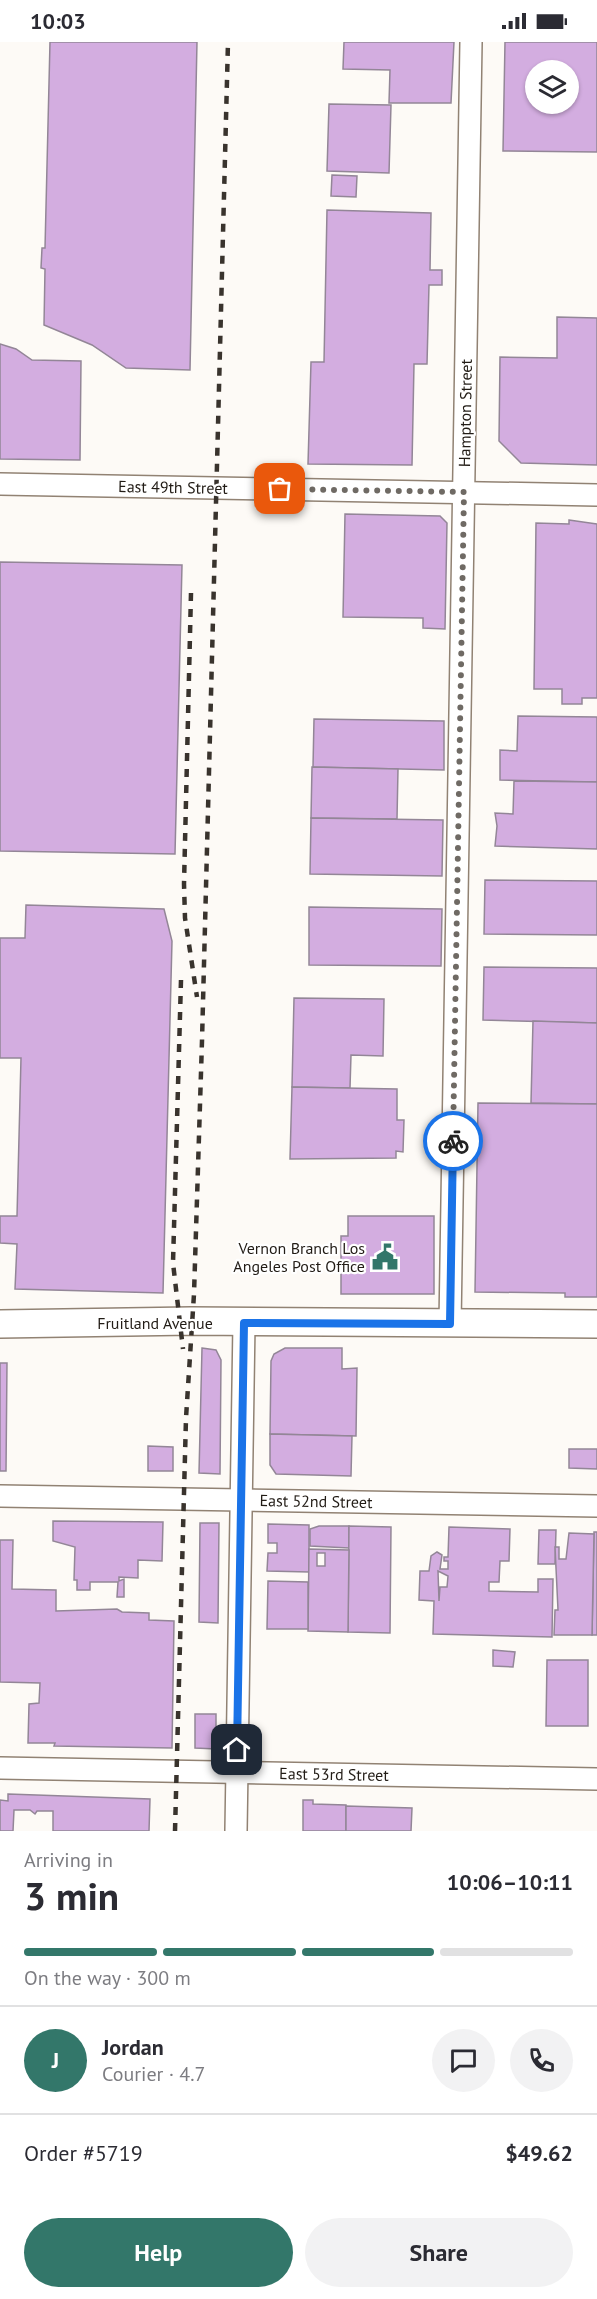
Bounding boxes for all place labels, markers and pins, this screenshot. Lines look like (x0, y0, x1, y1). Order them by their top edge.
pin (254, 463, 305, 514)
place label: Vernon Branch Los Angeles Post Office (233, 1238, 365, 1276)
public building icon: Vernon Branch Los Angeles Post Office (370, 1242, 400, 1272)
pin (211, 1724, 262, 1775)

